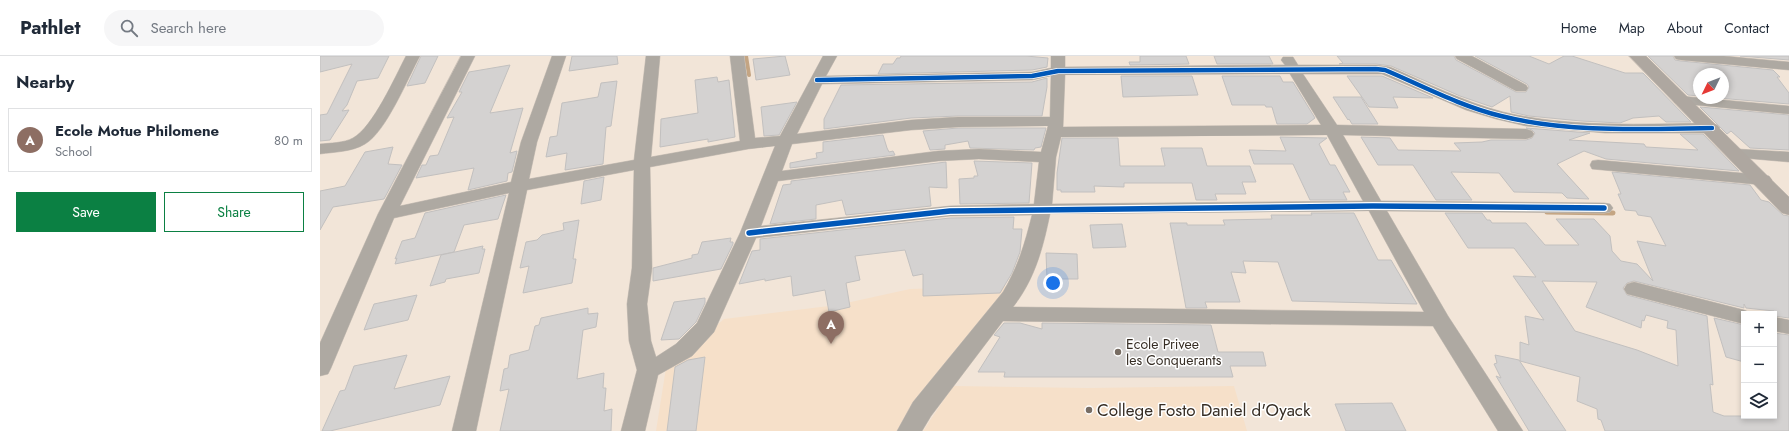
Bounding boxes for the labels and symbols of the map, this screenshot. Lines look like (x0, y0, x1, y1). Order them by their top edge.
north arrow (1693, 68, 1729, 104)
your location (1043, 273, 1063, 293)
pin: A (818, 311, 844, 344)
place label: Ecole Privee les Conquerants (1126, 334, 1222, 370)
marker: Ecole Privee les Conquerants (1113, 347, 1123, 357)
place label: College Fosto Daniel d'Oyack (1097, 398, 1311, 422)
marker: College Fosto Daniel d'Oyack (1084, 405, 1094, 415)

